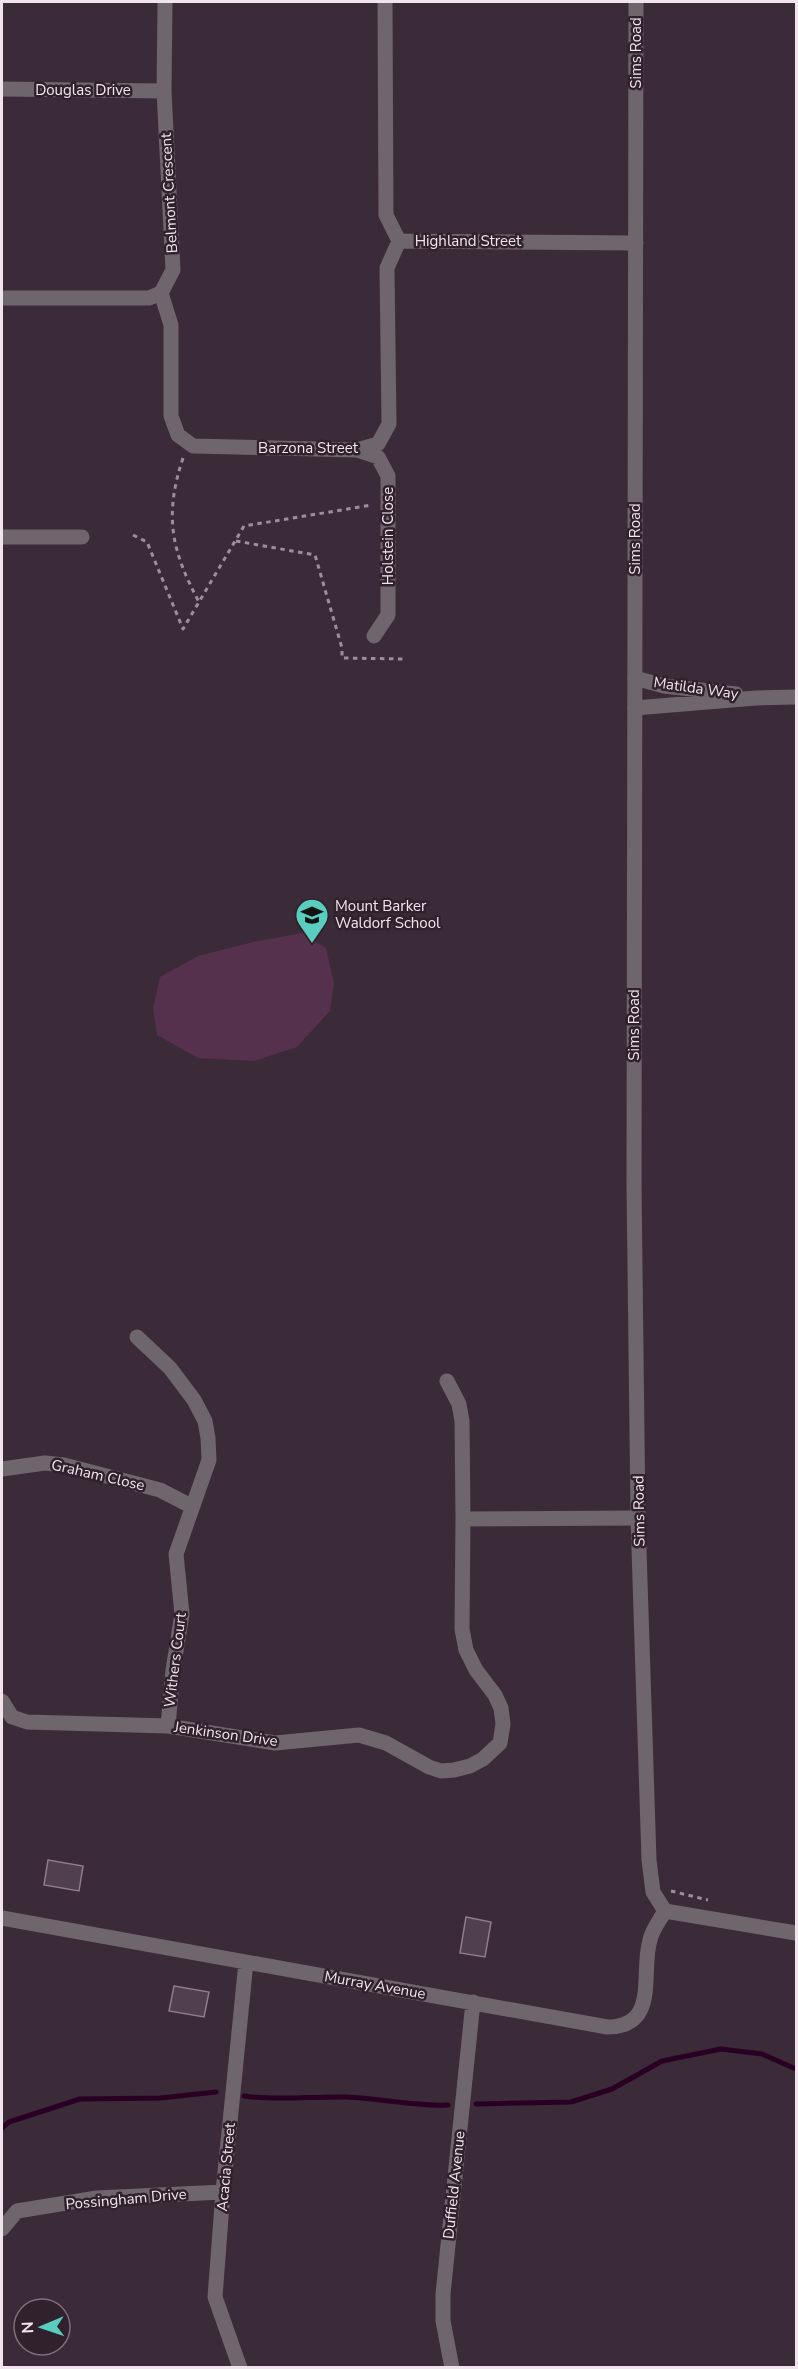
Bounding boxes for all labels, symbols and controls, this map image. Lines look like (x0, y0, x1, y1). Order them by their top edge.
street label: Sims Road (626, 17, 646, 89)
street label: Douglas Drive (35, 80, 131, 100)
street label: Belmont Crescent (156, 132, 182, 254)
street label: Highland Street (415, 231, 522, 251)
street label: Barzona Street (258, 438, 359, 458)
street label: Holstein Close (378, 487, 398, 585)
street label: Sims Road (625, 503, 645, 575)
street label: Matilda Way (652, 672, 740, 704)
place label: Mount Barker Waldorf School (335, 896, 441, 933)
school or university icon: Mount Barker Waldorf School (294, 897, 330, 944)
street label: Sims Road (624, 989, 644, 1061)
street label: Graham Close (49, 1455, 147, 1495)
street label: Sims Road (628, 1475, 650, 1547)
street label: Withers Court (159, 1611, 191, 1709)
street label: Jenkinson Drive (172, 1717, 279, 1751)
street label: Murray Avenue (323, 1966, 427, 2004)
street label: Acacia Street (212, 2121, 240, 2212)
street label: Duffield Avenue (438, 2130, 470, 2240)
street label: Possingham Drive (65, 2184, 187, 2214)
north arrow (12, 2297, 72, 2357)
text: N (17, 2321, 39, 2334)

